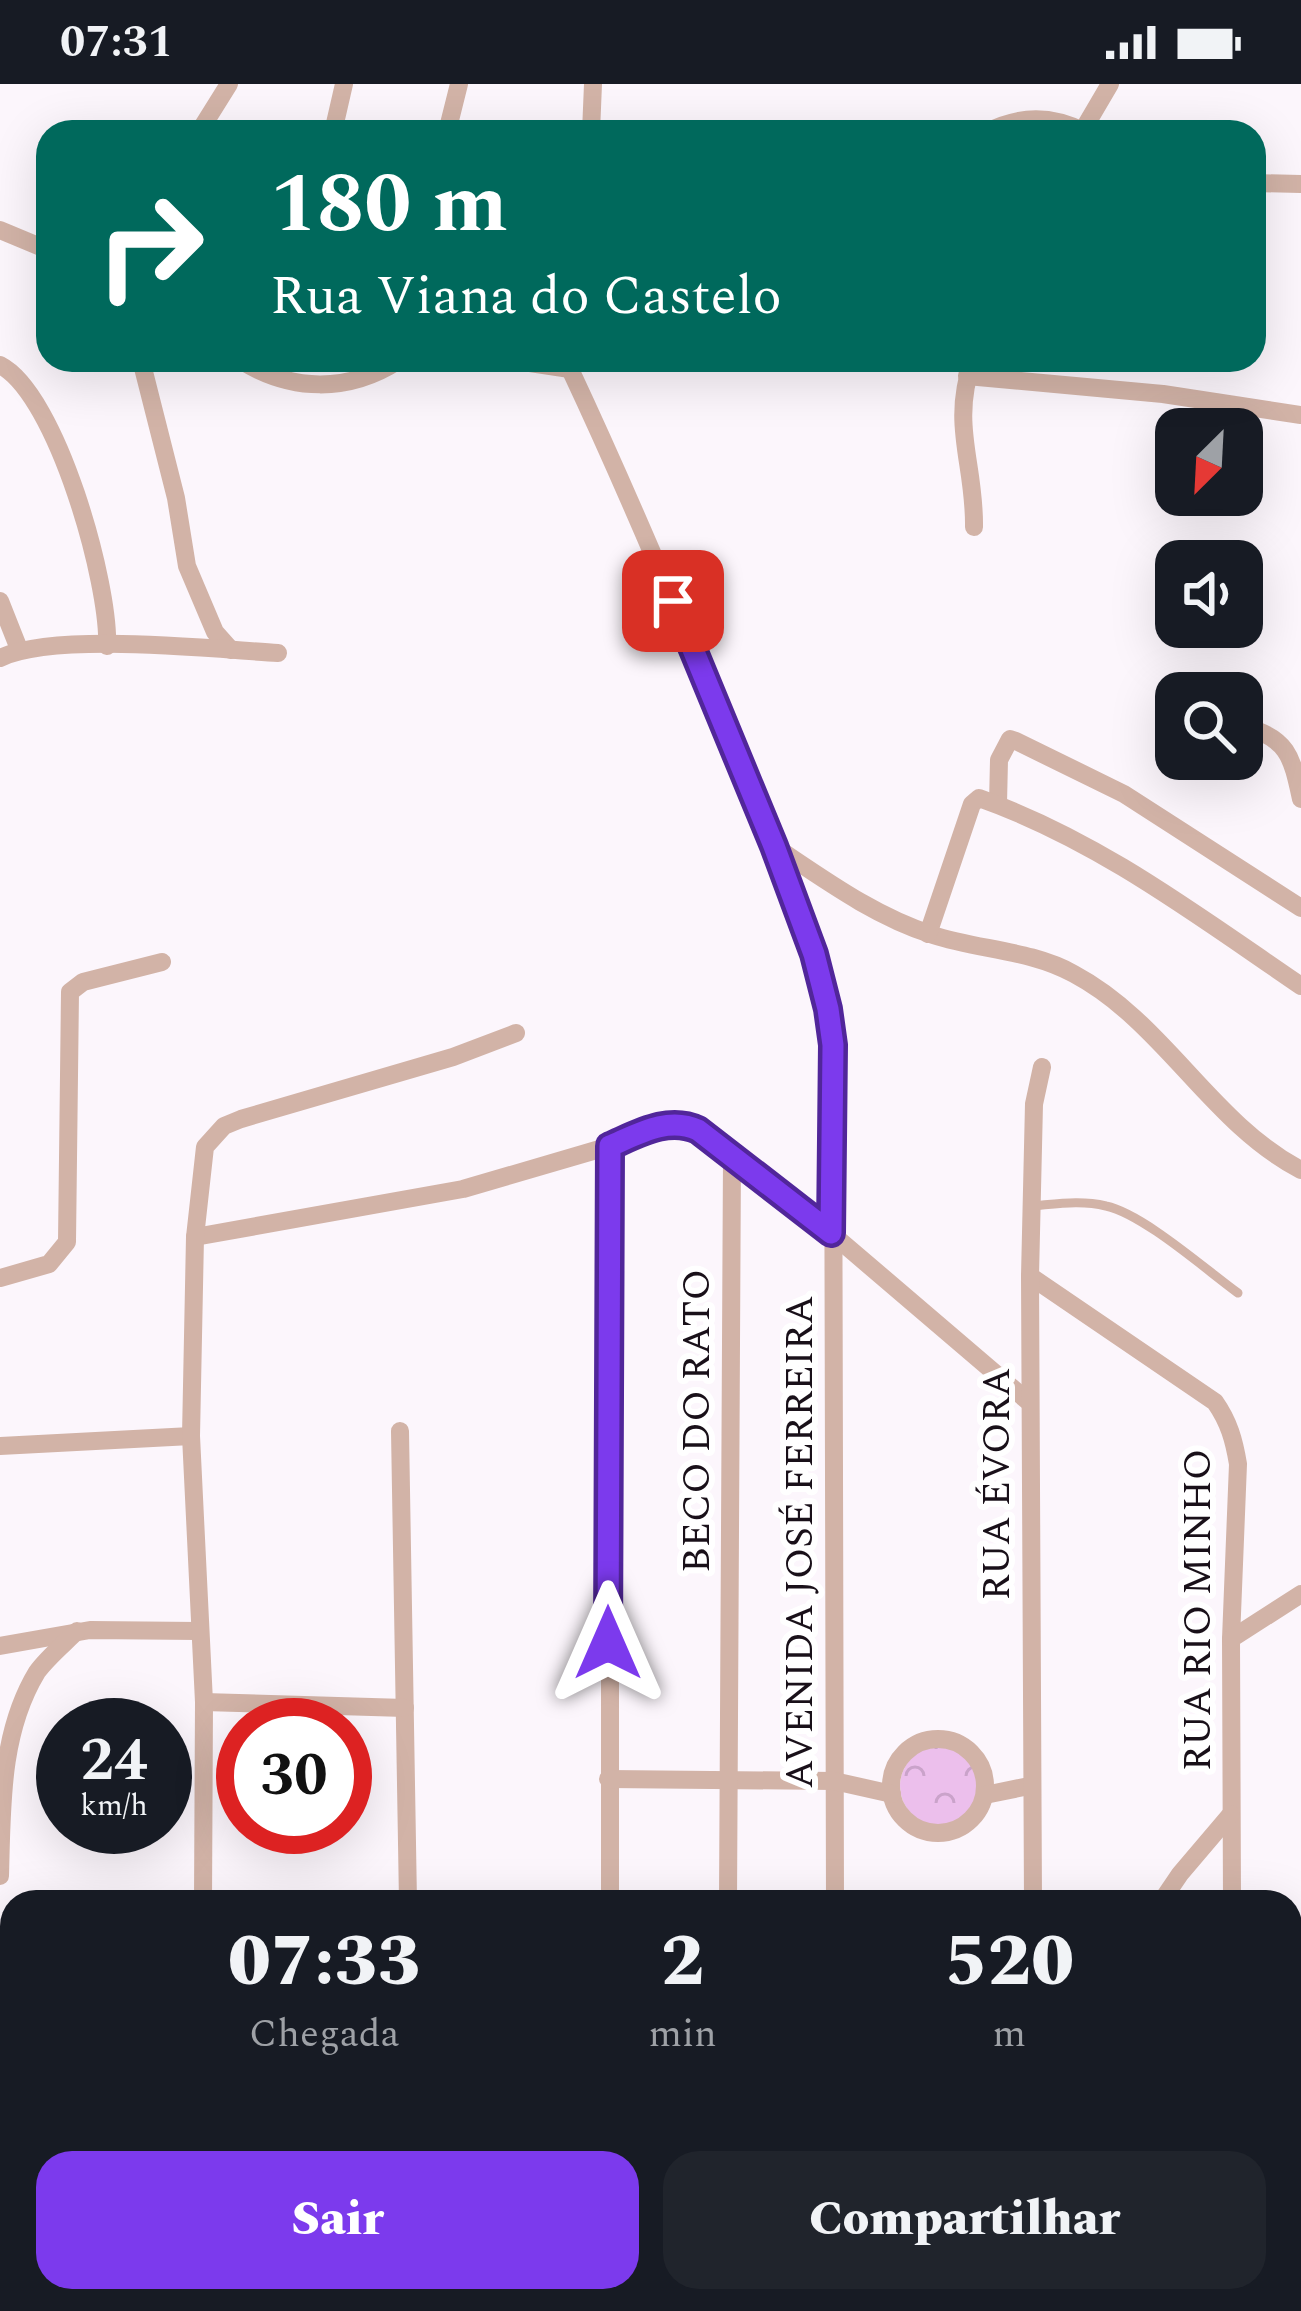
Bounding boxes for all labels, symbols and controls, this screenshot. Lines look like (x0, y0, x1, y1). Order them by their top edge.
text: 07:31 (60, 8, 173, 77)
text: 180 m (270, 141, 508, 269)
icon: right (72, 168, 228, 324)
text: Rua Viana do Castelo (270, 256, 782, 338)
north arrow (1155, 408, 1263, 516)
map controls (1155, 408, 1263, 780)
button: sound (1155, 540, 1263, 648)
pin (622, 550, 724, 652)
icon: arrive (640, 568, 706, 634)
button: search (1155, 672, 1263, 780)
street label: BECO DO RATO (668, 1269, 727, 1573)
street label: AVENIDA JOSÉ FERREIRA (771, 1295, 830, 1789)
street label: RUA ÉVORA (968, 1367, 1027, 1601)
street label: RUA RIO MINHO (1169, 1449, 1228, 1771)
position arrow (545, 1580, 671, 1706)
speed limit sign: 30 (216, 1698, 372, 1854)
text: 24 (80, 1715, 148, 1807)
text: km/h (80, 1783, 148, 1829)
text: 07:33 (228, 1908, 421, 2017)
text: 2 (661, 1908, 704, 2017)
text: 520 (945, 1908, 1074, 2017)
text: Chegada (249, 2005, 400, 2064)
text: min (649, 2005, 717, 2064)
text: m (993, 2005, 1026, 2064)
button: Sair (36, 2151, 639, 2289)
button: Compartilhar (663, 2151, 1266, 2289)

